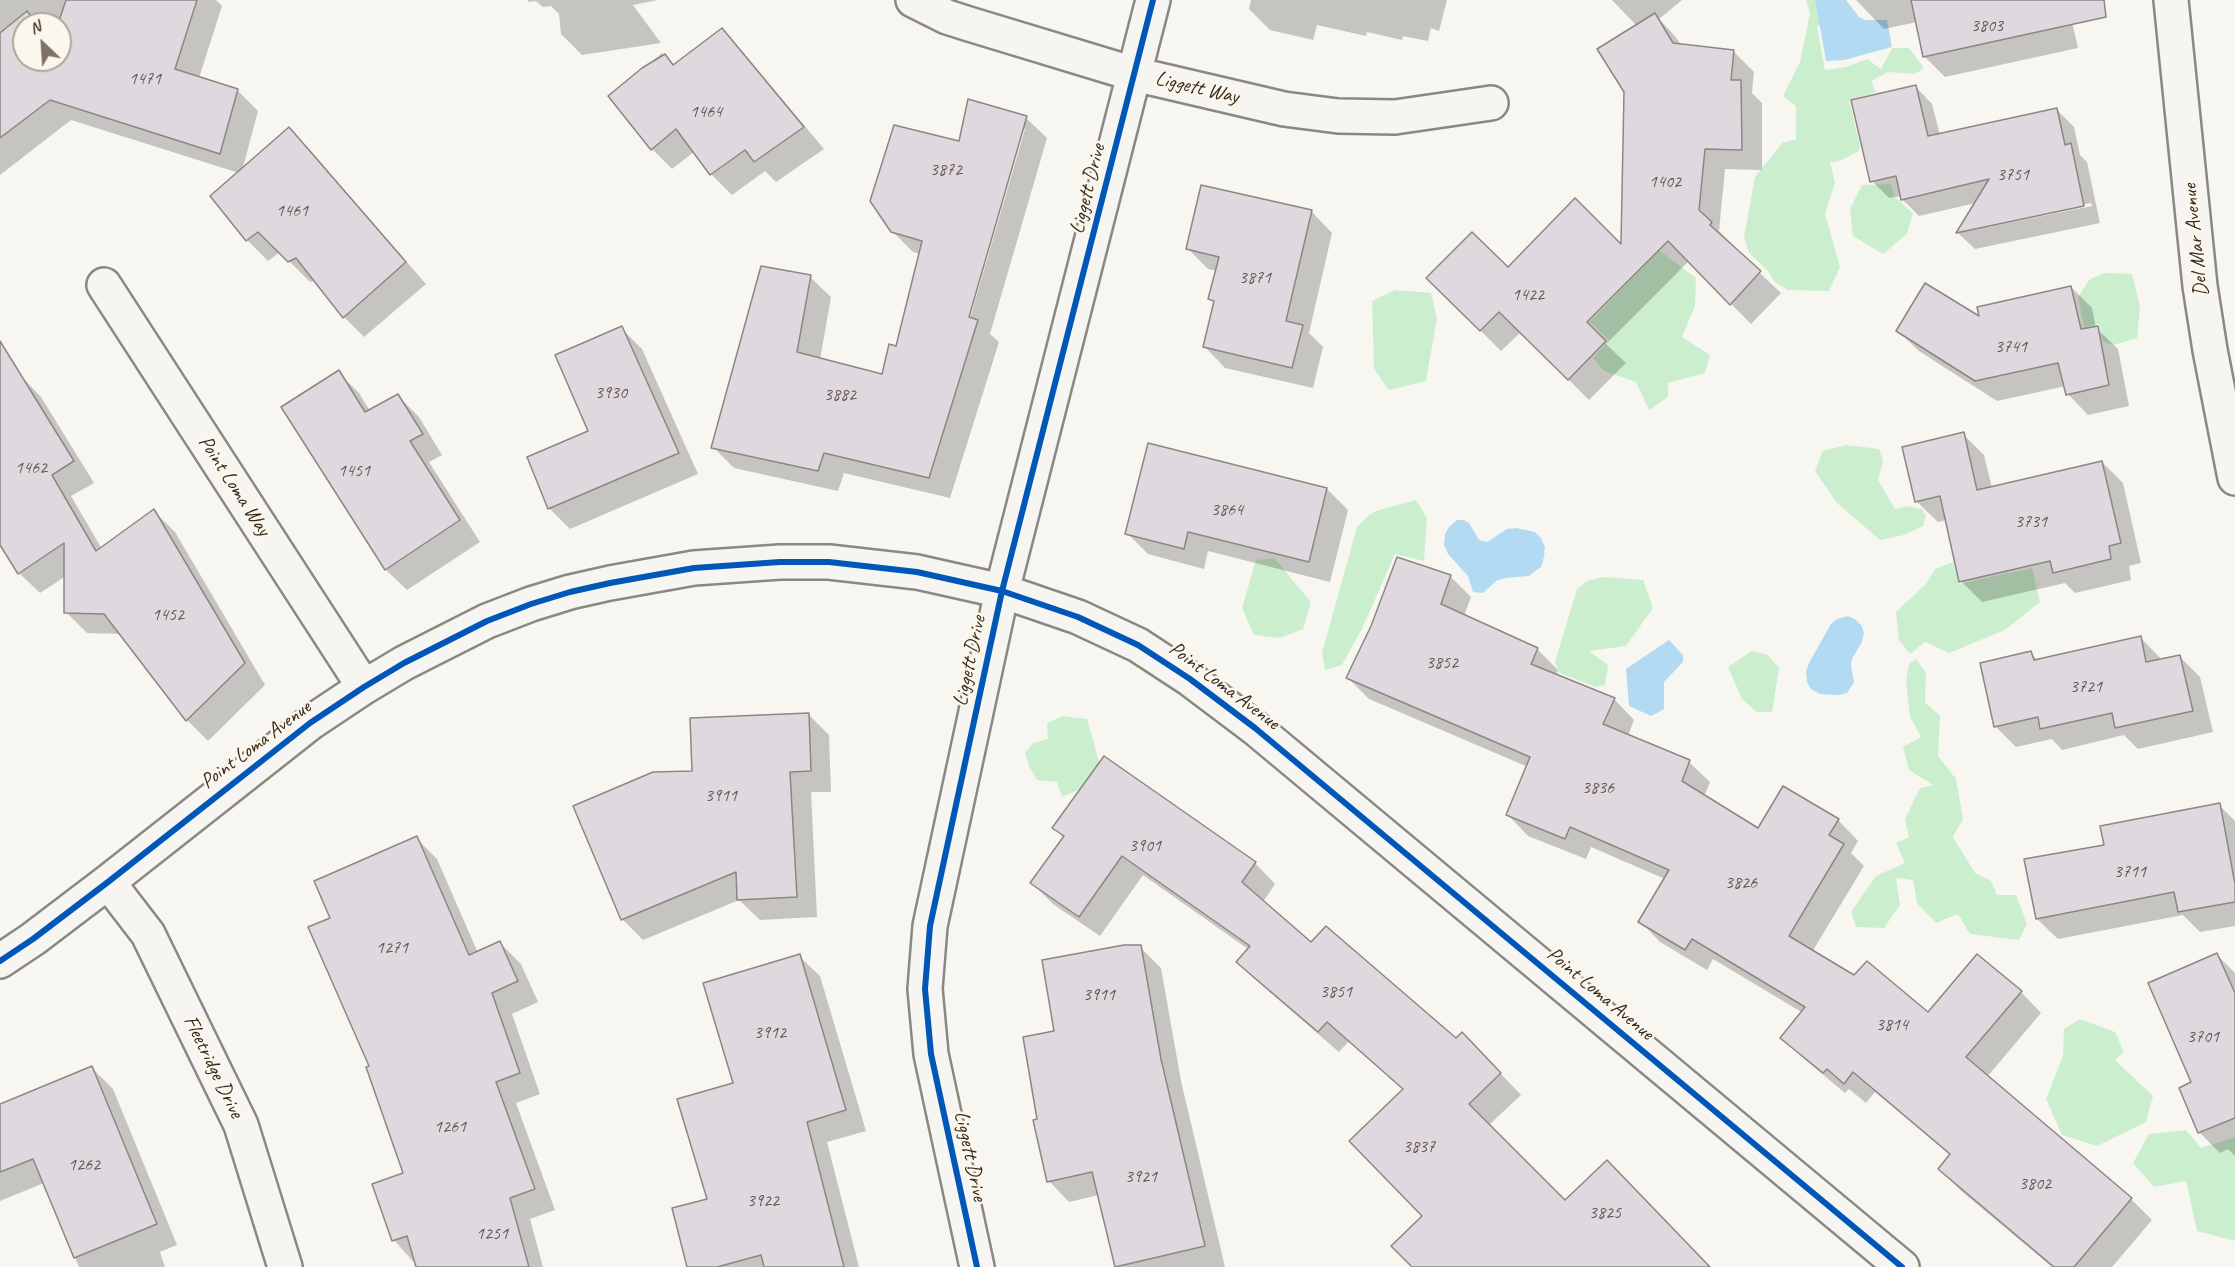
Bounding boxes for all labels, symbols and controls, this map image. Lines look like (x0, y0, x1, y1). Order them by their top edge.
north arrow (12, 12, 72, 72)
house number: 3803 (1971, 15, 2003, 37)
text: N (27, 16, 44, 39)
street label: Liggett Way (1153, 66, 1241, 110)
house number: 1471 (129, 68, 161, 90)
house number: 1464 (690, 101, 722, 123)
street label: Liggett Drive (1065, 142, 1111, 236)
house number: 3872 (930, 159, 962, 181)
house number: 3751 (1997, 164, 2029, 186)
house number: 1402 (1649, 171, 1681, 193)
street label: Del Mar Avenue (2178, 182, 2214, 298)
house number: 1461 (276, 200, 308, 222)
house number: 3871 (1239, 267, 1271, 289)
house number: 1422 (1512, 284, 1544, 306)
house number: 3741 (1995, 336, 2027, 358)
house number: 3930 (595, 382, 627, 404)
house number: 3882 (824, 384, 856, 406)
street label: Point Loma Way (192, 431, 276, 541)
house number: 1462 (15, 457, 47, 479)
house number: 1451 (338, 460, 370, 482)
house number: 3864 (1211, 499, 1243, 521)
house number: 3731 (2015, 511, 2047, 533)
house number: 1452 (152, 604, 184, 626)
street label: Liggett Drive (948, 614, 992, 708)
street label: Point Loma Avenue (1164, 636, 1284, 736)
house number: 3852 (1426, 652, 1458, 674)
house number: 3721 (2070, 676, 2102, 698)
street label: Point Loma Avenue (196, 695, 316, 795)
house number: 3836 (1582, 777, 1614, 799)
house number: 3911 (705, 785, 737, 807)
house number: 3901 (1129, 835, 1161, 857)
house number: 3711 (2114, 861, 2146, 883)
house number: 3826 (1725, 872, 1757, 894)
house number: 1271 (376, 937, 408, 959)
street label: Point Loma Avenue (1541, 942, 1659, 1046)
house number: 3851 (1320, 981, 1352, 1003)
house number: 3911 (1083, 984, 1115, 1006)
street label: Fleetridge Drive (177, 1012, 249, 1122)
house number: 3814 (1876, 1014, 1908, 1036)
house number: 3912 (754, 1022, 786, 1044)
house number: 3701 (2187, 1026, 2219, 1048)
street label: Liggett Drive (948, 1109, 992, 1203)
house number: 1261 (434, 1116, 466, 1138)
house number: 3837 (1403, 1136, 1435, 1158)
house number: 1262 (68, 1154, 100, 1176)
house number: 3921 (1125, 1166, 1157, 1188)
house number: 3802 (2019, 1173, 2051, 1195)
house number: 3922 (747, 1190, 779, 1212)
house number: 3825 (1589, 1202, 1621, 1224)
house number: 1251 (476, 1223, 508, 1245)

